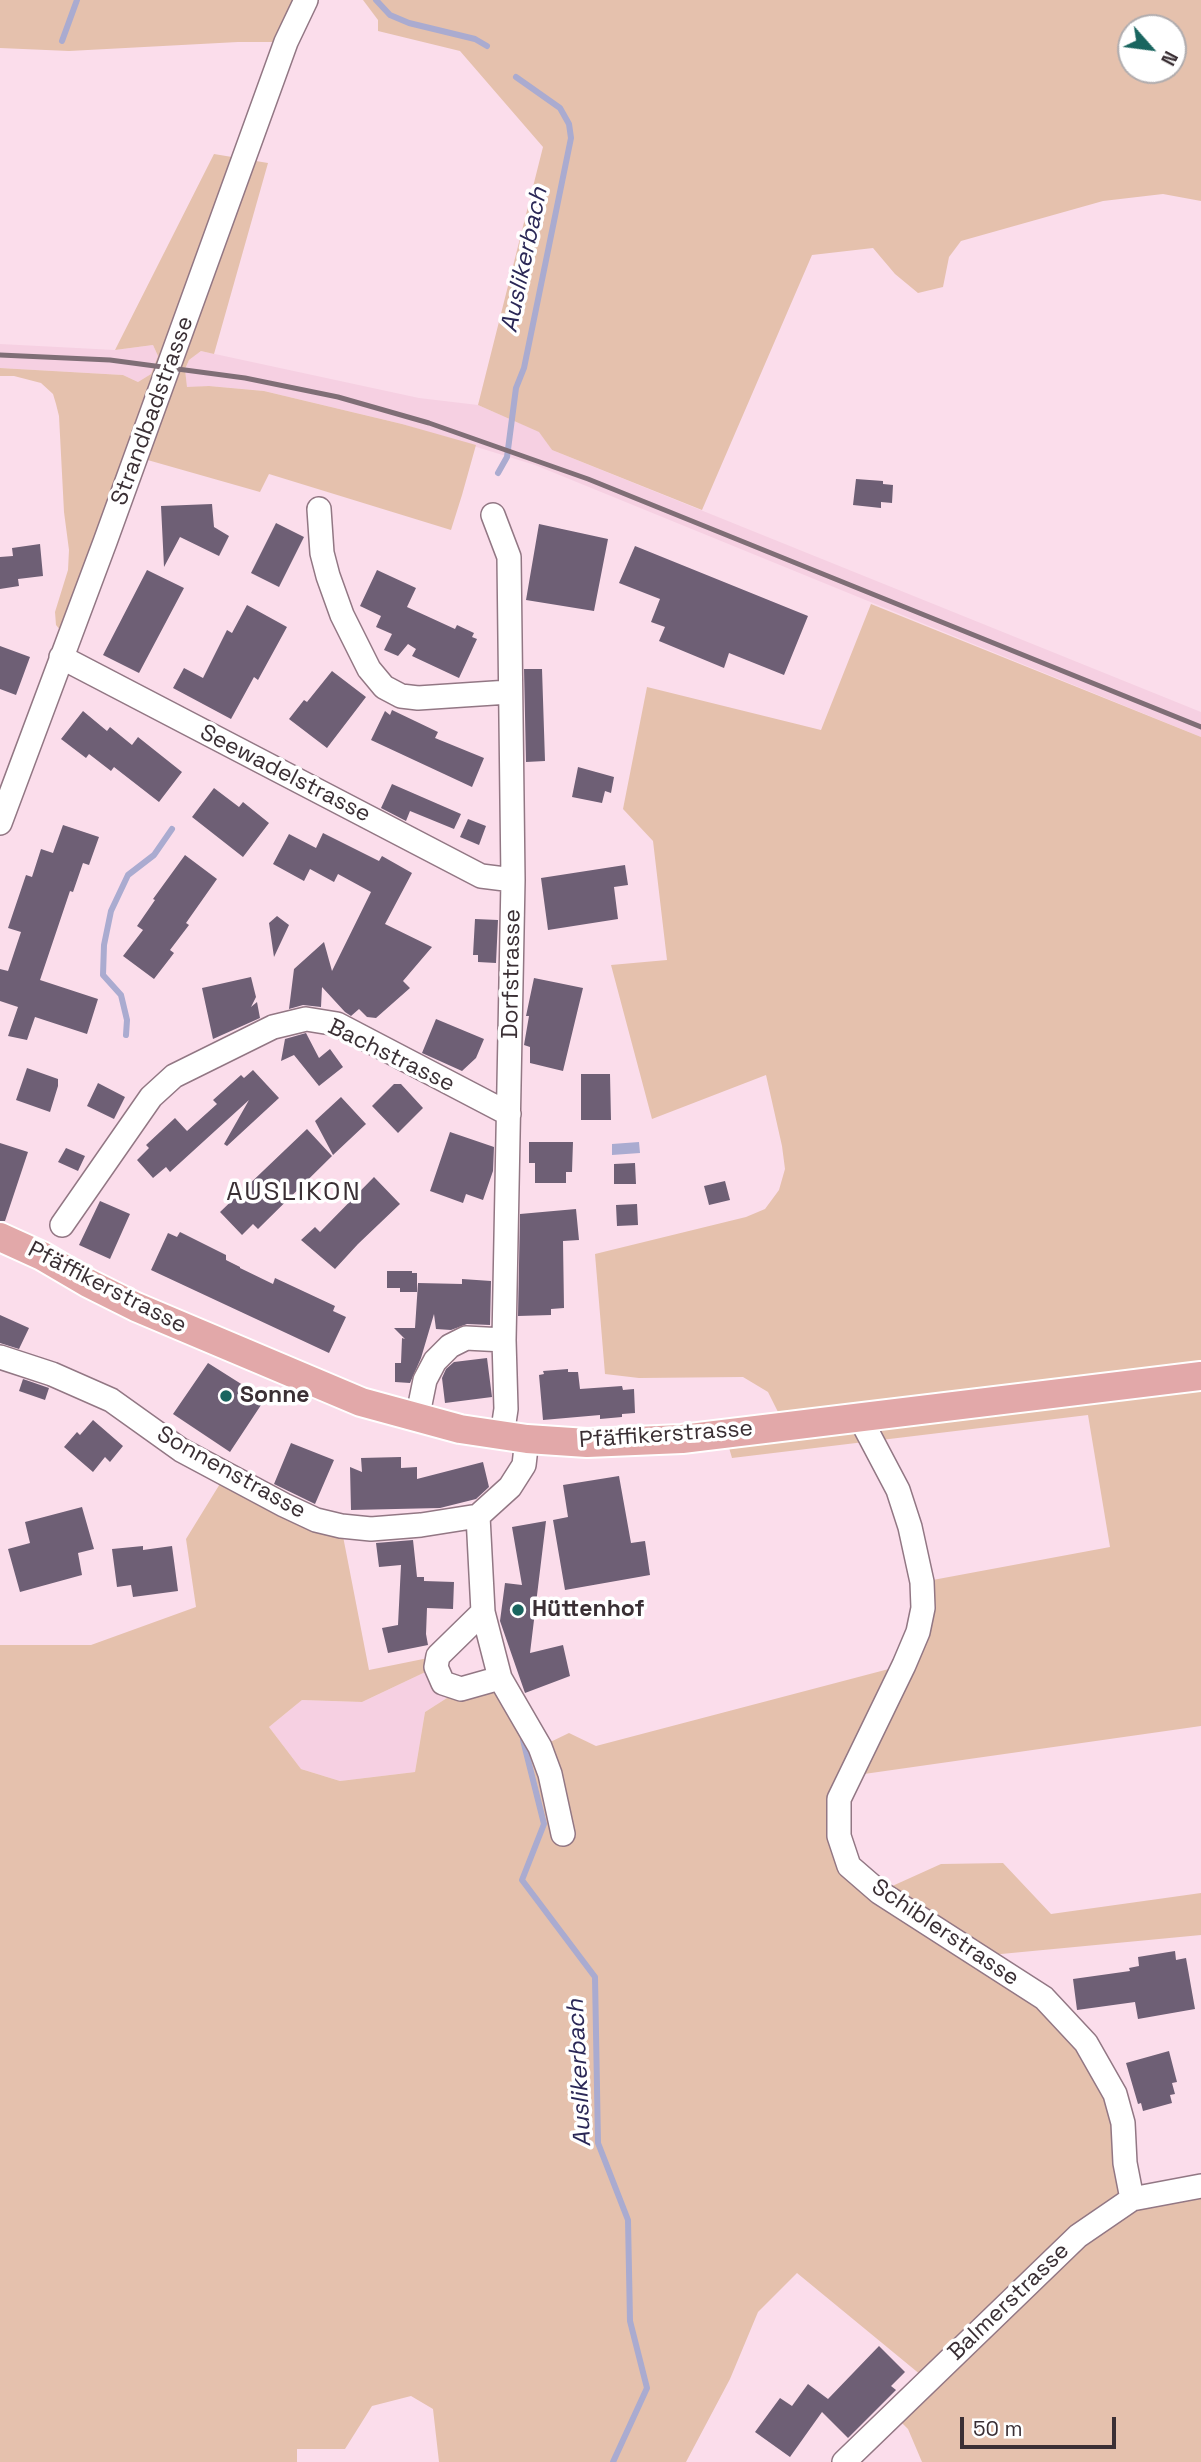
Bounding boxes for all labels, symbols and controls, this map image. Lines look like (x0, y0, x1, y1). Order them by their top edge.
north arrow (1117, 14, 1187, 84)
text: N (1155, 47, 1183, 70)
water label: Auslikerbach (496, 185, 554, 335)
street label: Strandbadstrasse (106, 313, 200, 509)
street label: Seewadelstrasse (195, 719, 375, 829)
street label: Dorfstrasse (497, 909, 527, 1039)
street label: Bachstrasse (323, 1013, 459, 1099)
district label: AUSLIKON (227, 1177, 361, 1209)
street label: Pfäffikerstrasse (23, 1236, 191, 1340)
place label: Sonne (240, 1382, 310, 1410)
marker: Sonne (218, 1388, 234, 1404)
street label: Pfäffikerstrasse (578, 1415, 754, 1455)
street label: Sonnenstrasse (152, 1421, 310, 1525)
place label: Hüttenhof (532, 1596, 645, 1624)
marker: Hüttenhof (510, 1602, 526, 1618)
street label: Schiblerstrasse (866, 1874, 1024, 1992)
water label: Auslikerbach (562, 1998, 598, 2148)
street label: Balmerstrasse (943, 2237, 1075, 2367)
scale bar (963, 2402, 1119, 2446)
text: 50 m (973, 2415, 1023, 2442)

